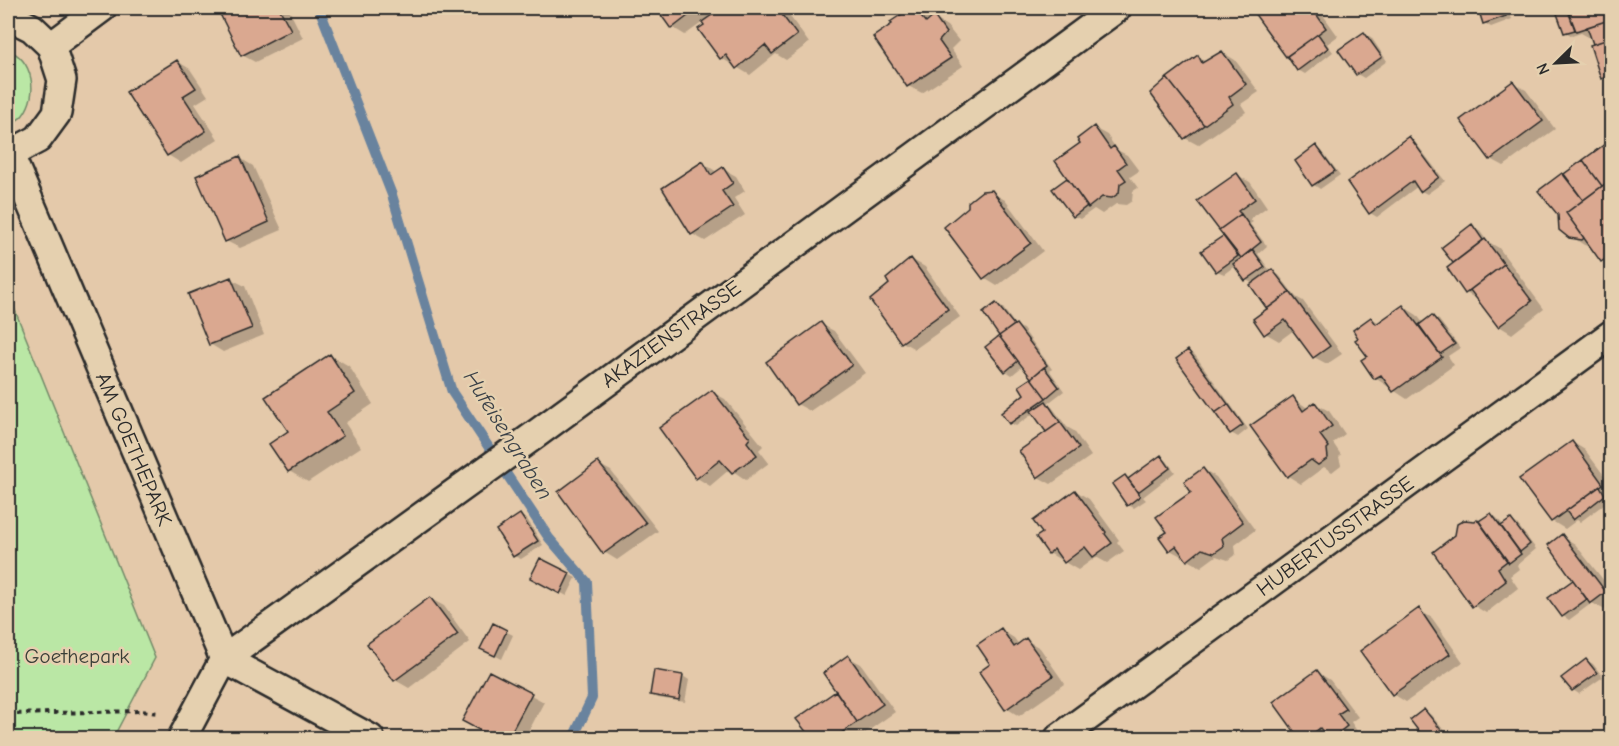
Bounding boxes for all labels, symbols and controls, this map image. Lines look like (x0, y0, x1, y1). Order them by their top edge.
north arrow (1526, 33, 1586, 93)
text: N (1533, 60, 1554, 77)
street label: AKAZIENSTRASSE (597, 275, 745, 393)
water label: Hufeisengraben (458, 366, 558, 504)
street label: AM GOETHEPARK (91, 369, 177, 529)
street label: HUBERTUSSTRASSE (1252, 471, 1418, 601)
park label: Goethepark (25, 644, 129, 668)

